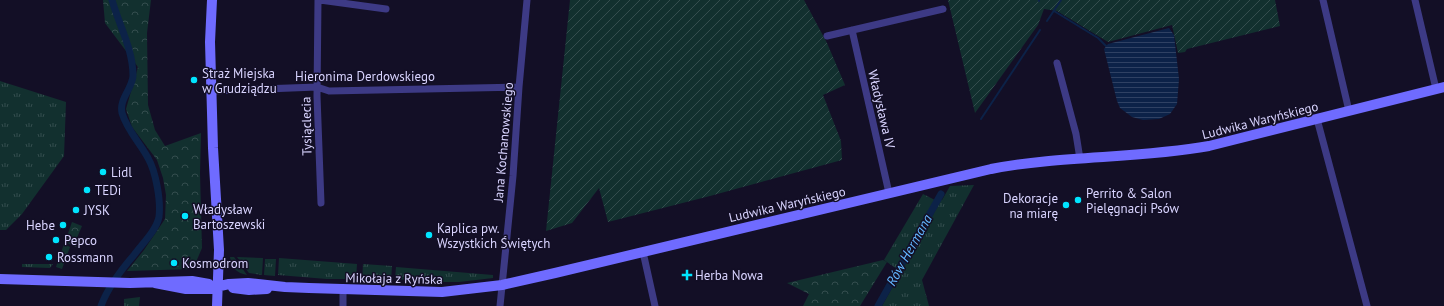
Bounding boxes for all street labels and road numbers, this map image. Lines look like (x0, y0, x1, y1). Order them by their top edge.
street label: Hieronima Derdowskiego (295, 68, 435, 85)
street label: Władysława IV (864, 68, 899, 151)
street label: Jana Kochanowskiego (490, 81, 517, 204)
street label: Tysiąclecia (297, 96, 316, 156)
street label: Ludwika Waryńskiego (1200, 98, 1320, 143)
street label: Ludwika Waryńskiego (727, 183, 847, 226)
street label: Mikołaja z Ryńska (345, 269, 443, 288)

